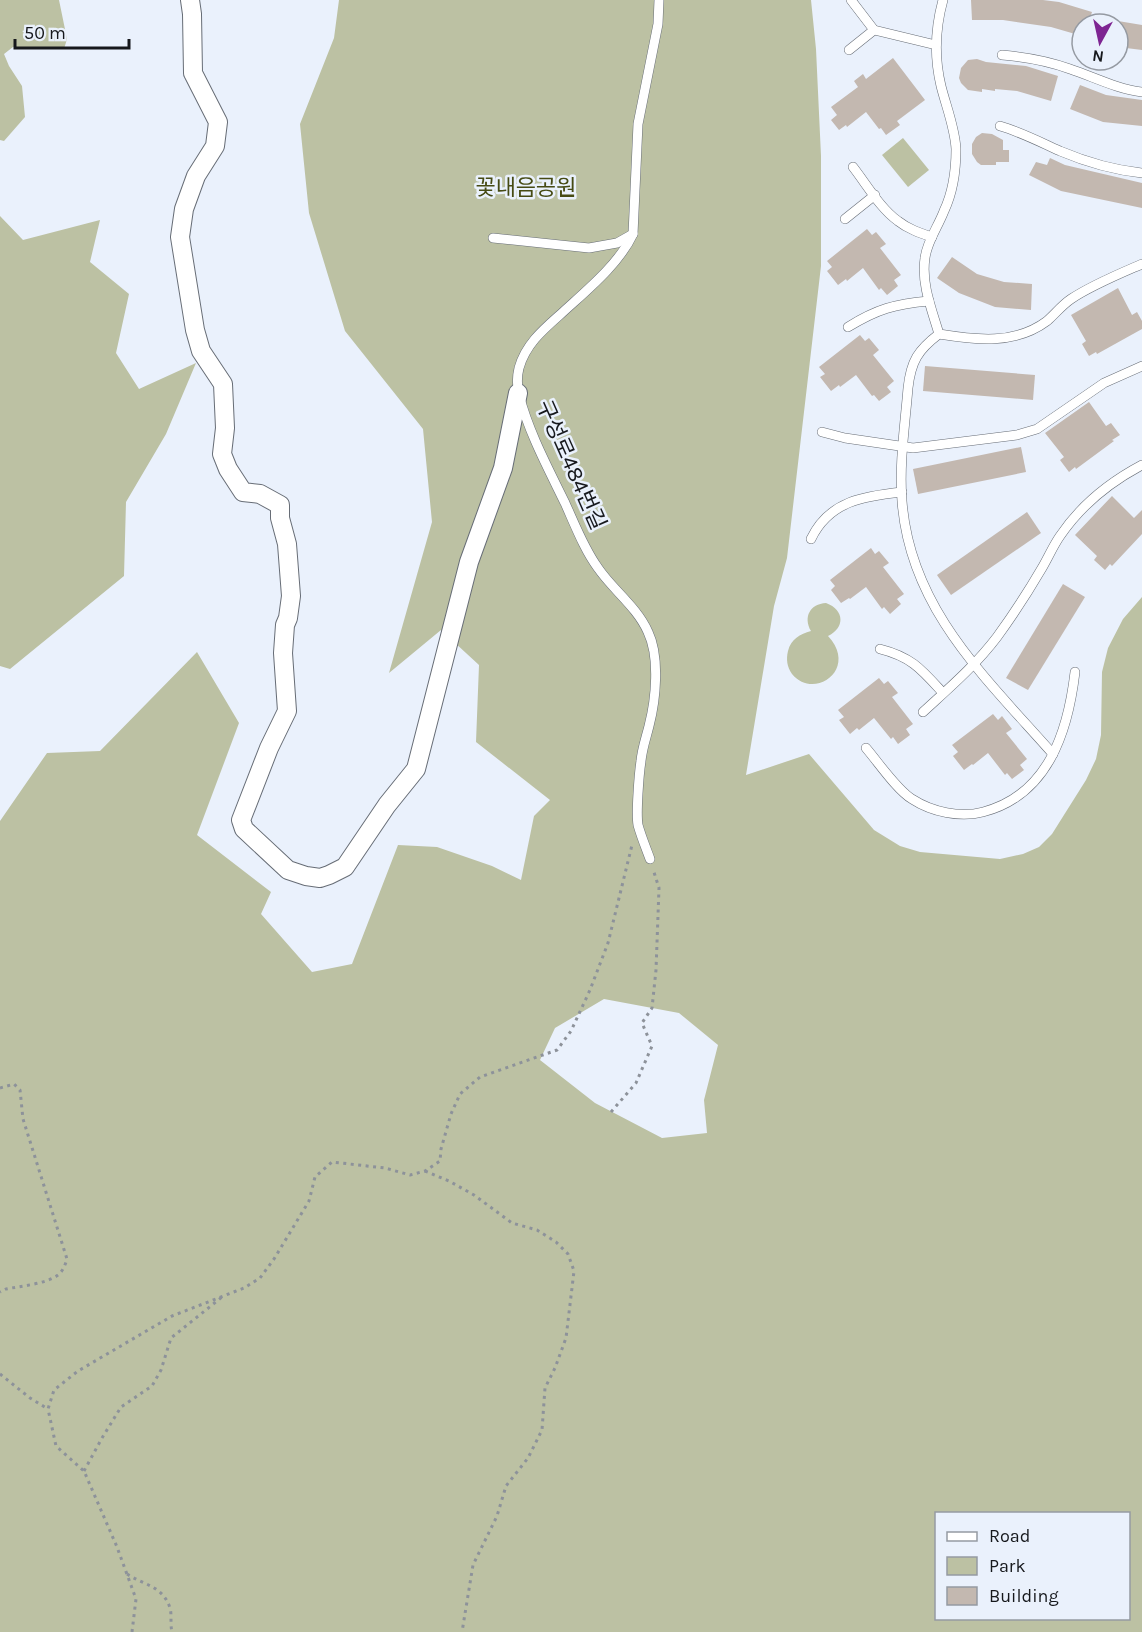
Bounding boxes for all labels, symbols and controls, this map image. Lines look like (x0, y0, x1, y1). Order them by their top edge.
scale bar (15, 12, 129, 50)
north arrow (1070, 12, 1130, 72)
text: 50 m (24, 22, 66, 44)
text: N (1091, 46, 1105, 67)
park label: 꽃내음공원 (475, 175, 577, 201)
street label: 구성로484번길 (531, 396, 611, 534)
legend (935, 1512, 1130, 1620)
text: Road (989, 1525, 1030, 1547)
text: Park (989, 1555, 1026, 1577)
text: Building (989, 1585, 1059, 1607)

